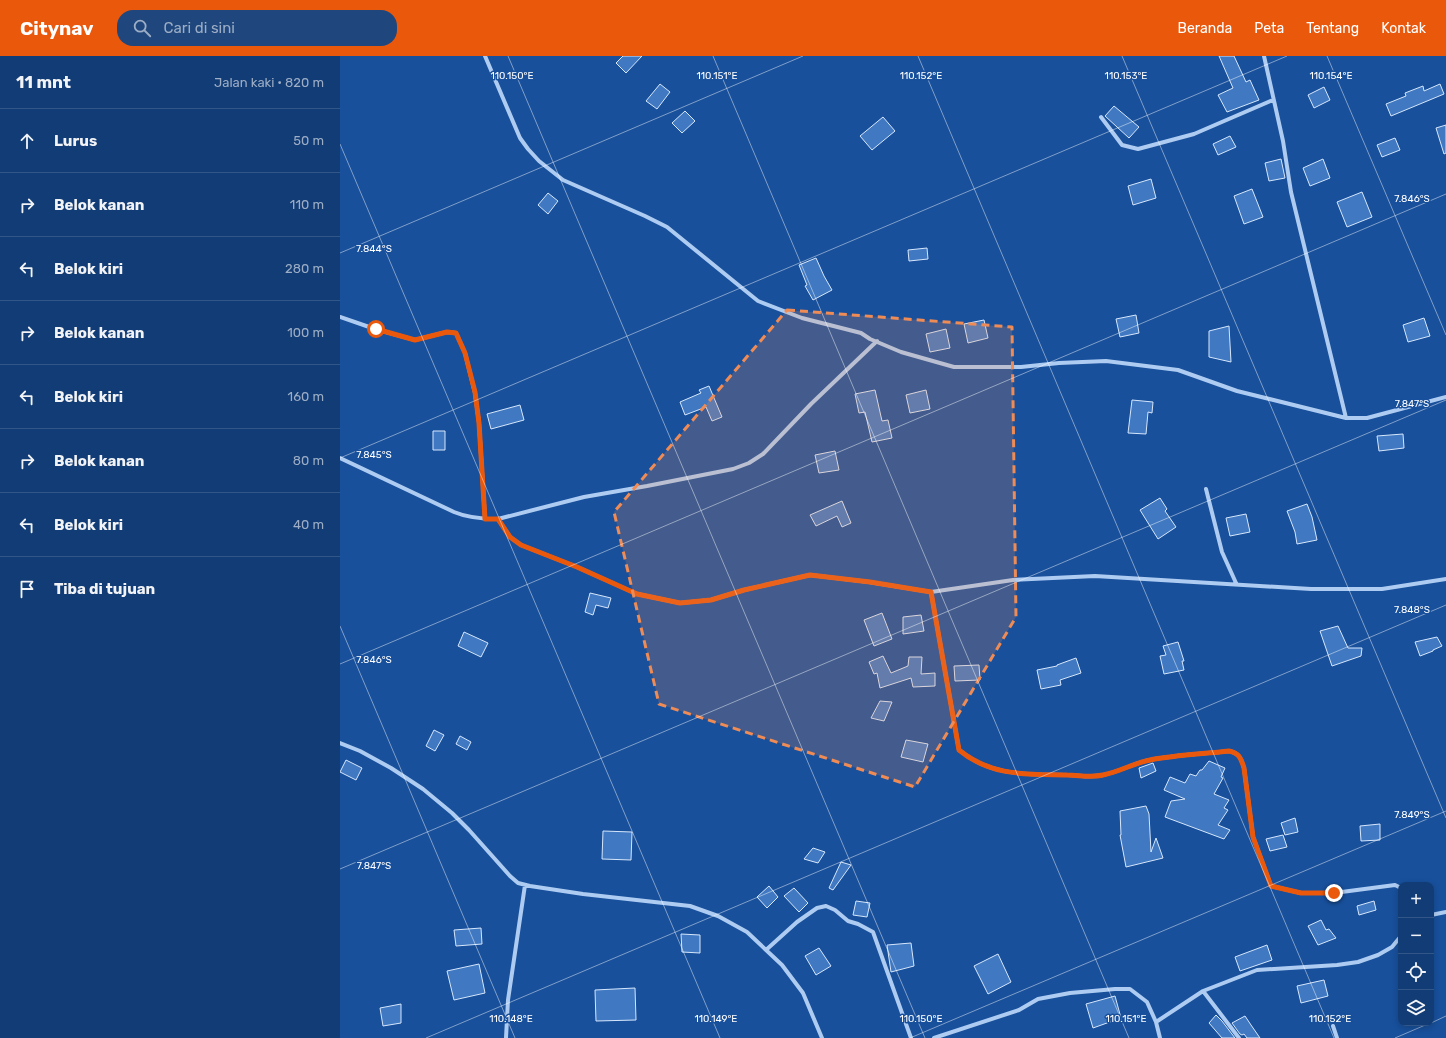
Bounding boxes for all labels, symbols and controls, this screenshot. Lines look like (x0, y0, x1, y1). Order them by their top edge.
search box (117, 10, 397, 46)
text: Citynav (20, 17, 93, 40)
icon: search (131, 17, 153, 39)
text: Cari di sini (163, 19, 235, 37)
text: Beranda (1178, 20, 1232, 37)
text: Peta (1254, 20, 1284, 37)
text: Tentang (1306, 20, 1359, 37)
text: Kontak (1381, 20, 1426, 37)
text: 110.150°E (490, 70, 534, 82)
text: 110.151°E (697, 70, 737, 82)
text: 110.152°E (900, 70, 942, 82)
text: 110.153°E (1105, 70, 1147, 82)
text: 110.154°E (1310, 70, 1352, 82)
text: 11 mnt (16, 72, 71, 92)
text: Jalan kaki · 820 m (214, 75, 324, 90)
icon: ahead (16, 130, 38, 152)
text: Lurus (54, 132, 97, 150)
text: 50 m (293, 133, 324, 148)
text: 7.846°S (1394, 193, 1430, 205)
icon: right (16, 194, 38, 216)
text: Belok kanan (54, 196, 144, 214)
text: 110 m (290, 197, 324, 212)
text: 7.844°S (356, 243, 392, 255)
icon: left (16, 258, 38, 280)
text: Belok kiri (54, 260, 123, 278)
text: 280 m (285, 261, 324, 276)
route start (367, 320, 385, 338)
icon: right (16, 322, 38, 344)
text: Belok kanan (54, 324, 144, 342)
text: 100 m (287, 325, 324, 340)
icon: left (16, 386, 38, 408)
text: Belok kiri (54, 388, 123, 406)
text: 160 m (288, 389, 324, 404)
text: 7.847°S (1395, 398, 1429, 410)
text: 7.845°S (356, 449, 392, 461)
icon: right (16, 450, 38, 472)
text: Belok kanan (54, 452, 144, 470)
text: 80 m (293, 453, 324, 468)
icon: left (16, 514, 38, 536)
text: Belok kiri (54, 516, 123, 534)
text: 40 m (293, 517, 324, 532)
icon: arrive (16, 578, 38, 600)
text: Tiba di tujuan (54, 580, 155, 598)
text: 7.848°S (1394, 604, 1430, 616)
text: 7.846°S (356, 654, 392, 666)
text: 7.849°S (1394, 809, 1430, 821)
text: 7.847°S (357, 860, 391, 872)
map controls (1398, 882, 1434, 1026)
button: + (1398, 882, 1434, 918)
route end (1325, 884, 1343, 902)
button: − (1398, 918, 1434, 954)
button: locate (1398, 954, 1434, 990)
button: layers (1398, 990, 1434, 1026)
text: 110.148°E (489, 1013, 533, 1025)
text: 110.149°E (695, 1013, 737, 1025)
text: 110.150°E (899, 1013, 943, 1025)
text: 110.151°E (1106, 1013, 1146, 1025)
text: 110.152°E (1309, 1013, 1351, 1025)

